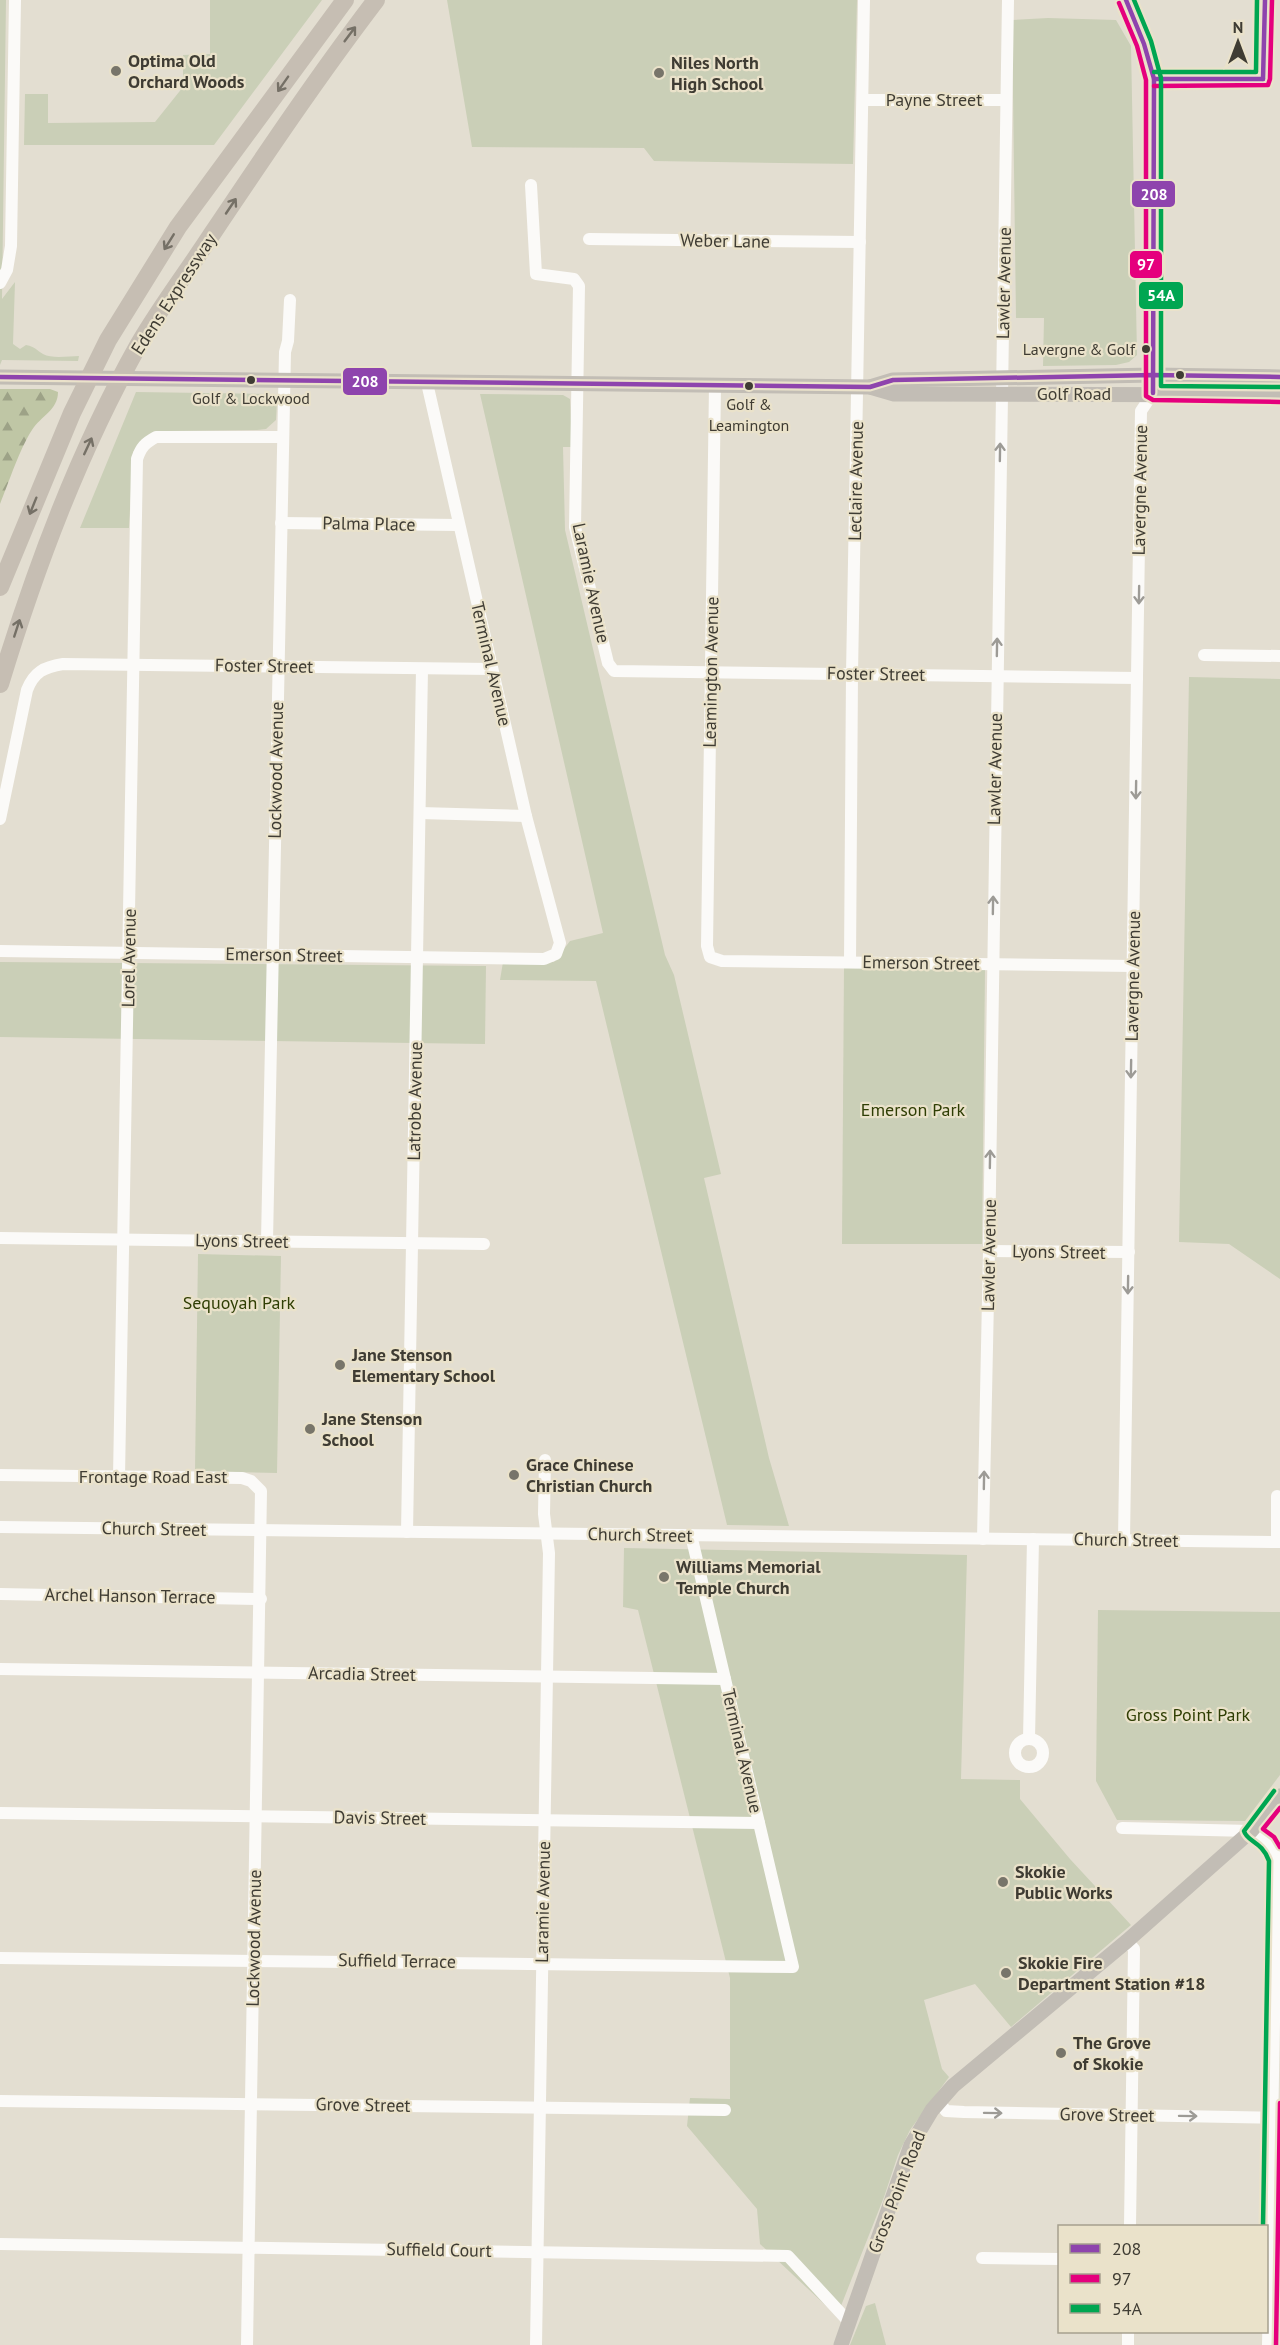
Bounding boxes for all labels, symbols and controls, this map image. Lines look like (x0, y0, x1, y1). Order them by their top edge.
north arrow (1208, 12, 1268, 72)
text: N (1233, 17, 1243, 37)
one-way arrow (344, 27, 356, 43)
place label: Optima Old Orchard Woods (128, 49, 245, 93)
place label: Niles North High School (671, 51, 764, 95)
marker: Optima Old Orchard Woods (109, 64, 123, 78)
marker: Niles North High School (652, 66, 666, 80)
one-way arrow (277, 75, 289, 92)
street label: Payne Street (886, 88, 982, 111)
line badge: 208 (1131, 180, 1176, 208)
text: 208 (1140, 184, 1168, 204)
one-way arrow (224, 198, 237, 215)
street label: Lawler Avenue (991, 227, 1016, 339)
street label: Edens Expressway (126, 228, 222, 359)
street label: Weber Lane (680, 228, 770, 253)
one-way arrow (162, 233, 174, 250)
line badge: 97 (1129, 250, 1163, 279)
text: 97 (1137, 254, 1155, 274)
line badge: 54A (1138, 281, 1184, 310)
text: 54A (1147, 285, 1175, 305)
place label: Lavergne & Golf (1023, 339, 1136, 359)
marker: Lavergne & Golf (1140, 343, 1152, 355)
line badge: 208 (342, 367, 388, 396)
unlabelled marker (1174, 369, 1186, 381)
text: 208 (351, 371, 379, 391)
marker: Golf & Lockwood (245, 374, 257, 386)
marker: Golf & Leamington (743, 380, 755, 392)
street label: Golf Road (1037, 382, 1111, 405)
place label: Golf & Lockwood (192, 388, 310, 408)
place label: Golf & Leamington (709, 394, 789, 435)
street label: Leclaire Avenue (843, 421, 868, 541)
street label: Lavergne Avenue (1127, 424, 1152, 556)
one-way arrow (82, 438, 94, 456)
one-way arrow (995, 443, 1006, 463)
one-way arrow (27, 496, 38, 515)
street label: Palma Place (322, 511, 416, 536)
street label: Laramie Avenue (568, 521, 615, 645)
one-way arrow (1133, 585, 1145, 605)
street label: Leamington Avenue (698, 596, 723, 748)
street label: Terminal Avenue (466, 599, 517, 728)
one-way arrow (12, 619, 23, 638)
one-way arrow (991, 638, 1003, 657)
street label: Foster Street (215, 653, 313, 678)
street label: Foster Street (827, 661, 925, 686)
street label: Lockwood Avenue (263, 701, 288, 839)
street label: Lawler Avenue (982, 713, 1007, 825)
one-way arrow (1130, 780, 1142, 800)
one-way arrow (987, 895, 999, 915)
street label: Lorel Avenue (116, 908, 141, 1008)
street label: Lavergne Avenue (1120, 910, 1145, 1042)
street label: Emerson Street (225, 942, 343, 967)
street label: Emerson Street (862, 950, 980, 975)
street label: Latrobe Avenue (402, 1041, 427, 1161)
one-way arrow (1126, 1059, 1137, 1079)
park label: Emerson Park (861, 1098, 966, 1121)
one-way arrow (984, 1150, 996, 1170)
street label: Lawler Avenue (976, 1199, 1001, 1311)
street label: Lyons Street (195, 1228, 289, 1253)
street label: Lyons Street (1012, 1239, 1106, 1264)
one-way arrow (1122, 1275, 1134, 1295)
park label: Sequoyah Park (183, 1291, 296, 1314)
place label: Jane Stenson Elementary School (351, 1343, 496, 1387)
marker: Jane Stenson Elementary School (333, 1358, 347, 1372)
place label: Jane Stenson School (321, 1407, 422, 1451)
marker: Jane Stenson School (303, 1422, 317, 1436)
place label: Grace Chinese Christian Church (526, 1453, 652, 1497)
street label: Frontage Road East (79, 1465, 227, 1488)
marker: Grace Chinese Christian Church (507, 1468, 521, 1482)
one-way arrow (978, 1471, 990, 1491)
street label: Church Street (101, 1516, 207, 1541)
street label: Church Street (587, 1522, 693, 1547)
street label: Church Street (1073, 1527, 1179, 1552)
place label: Williams Memorial Temple Church (676, 1555, 821, 1599)
marker: Williams Memorial Temple Church (657, 1570, 671, 1584)
street label: Archel Hanson Terrace (44, 1583, 216, 1608)
street label: Arcadia Street (308, 1661, 416, 1686)
street label: Terminal Avenue (717, 1686, 768, 1815)
park label: Gross Point Park (1126, 1703, 1251, 1726)
street label: Davis Street (334, 1805, 426, 1830)
street label: Laramie Avenue (530, 1841, 555, 1963)
place label: Skokie Public Works (1015, 1860, 1113, 1904)
street label: Lockwood Avenue (241, 1869, 266, 2007)
marker: Skokie Public Works (996, 1875, 1010, 1889)
street label: Suffield Terrace (338, 1948, 456, 1973)
place label: Skokie Fire Department Station #18 (1018, 1951, 1205, 1995)
marker: Skokie Fire Department Station #18 (999, 1966, 1013, 1980)
place label: The Grove of Skokie (1073, 2031, 1151, 2075)
marker: The Grove of Skokie (1054, 2046, 1068, 2060)
street label: Grove Street (315, 2092, 411, 2117)
street label: Grove Street (1059, 2102, 1155, 2127)
one-way arrow (983, 2107, 1003, 2118)
one-way arrow (1178, 2110, 1198, 2122)
street label: Gross Point Road (863, 2127, 930, 2256)
legend (1058, 2225, 1268, 2333)
street label: Suffield Court (386, 2237, 492, 2262)
text: 208 (1112, 2237, 1141, 2260)
text: 97 (1112, 2267, 1132, 2290)
text: 54A (1112, 2297, 1143, 2320)

